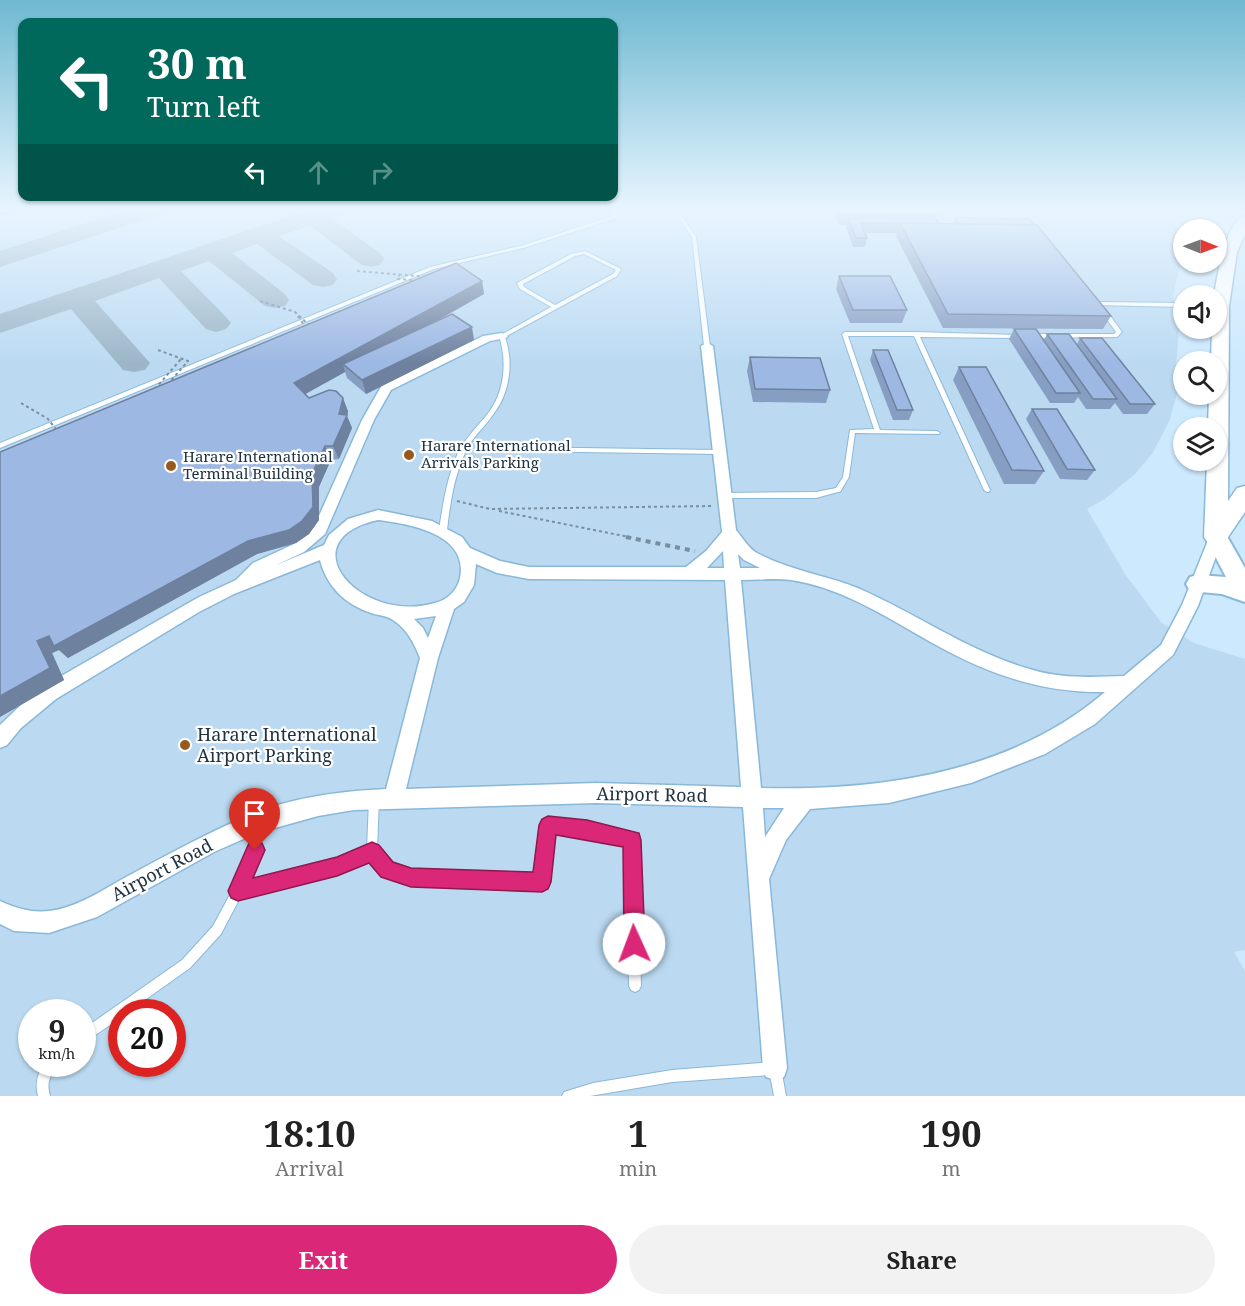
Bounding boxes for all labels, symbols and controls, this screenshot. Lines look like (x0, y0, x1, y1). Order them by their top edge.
text: 30 m (147, 34, 247, 91)
icon: left (48, 42, 126, 120)
text: Turn left (147, 88, 260, 125)
icon: left (239, 156, 272, 189)
icon: ahead (302, 156, 335, 189)
icon: right (365, 156, 398, 189)
north arrow (1173, 219, 1227, 273)
map controls (1173, 219, 1227, 471)
button: sound (1173, 285, 1227, 339)
button: search (1173, 351, 1227, 405)
button: layers (1173, 417, 1227, 471)
place label: Harare International Arrivals Parking (421, 435, 571, 472)
place label: Harare International Terminal Building (183, 446, 333, 483)
marker: Harare International Arrivals Parking (402, 448, 416, 462)
marker: Harare International Terminal Building (164, 459, 178, 473)
place label: Harare International Airport Parking (197, 722, 377, 767)
marker: Harare International Airport Parking (178, 738, 192, 752)
street label: Airport Road (596, 781, 708, 807)
pin (229, 788, 280, 850)
icon: arrive (238, 797, 271, 830)
street label: Airport Road (107, 832, 216, 906)
position arrow (602, 912, 666, 976)
speed limit sign: 20 (108, 999, 186, 1077)
text: 9 (49, 1010, 65, 1051)
text: km/h (39, 1043, 75, 1063)
text: 18:10 (263, 1109, 356, 1158)
text: 1 (628, 1109, 648, 1158)
text: 190 (921, 1109, 982, 1158)
text: Arrival (275, 1155, 344, 1182)
text: min (619, 1155, 657, 1182)
text: m (942, 1155, 961, 1182)
button: Exit (30, 1225, 617, 1294)
button: Share (629, 1225, 1215, 1294)

